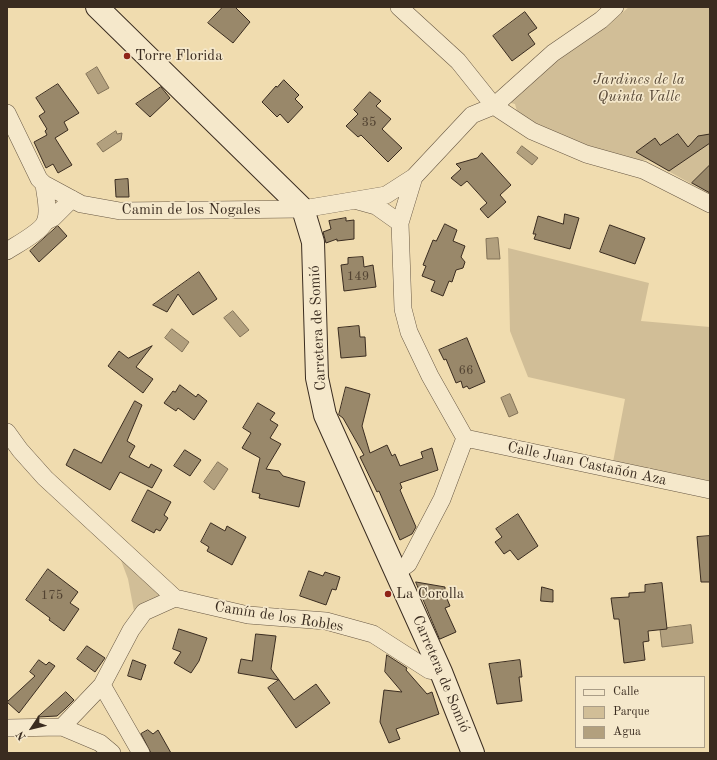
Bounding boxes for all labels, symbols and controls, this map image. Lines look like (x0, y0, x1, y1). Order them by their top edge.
place label: Torre Florida (135, 47, 223, 65)
marker: Torre Florida (122, 51, 132, 61)
park label: Jardines de la Quinta Valle (593, 71, 685, 106)
house number: 35 (361, 115, 377, 131)
street label: Camin de los Nogales (122, 201, 260, 219)
street label: Carretera de Somió (306, 265, 330, 391)
house number: 149 (347, 269, 369, 285)
house number: 66 (458, 363, 474, 379)
street label: Calle Juan Castañón Aza (506, 438, 668, 490)
place label: La Corolla (396, 585, 464, 603)
house number: 175 (41, 588, 63, 604)
marker: La Corolla (383, 589, 393, 599)
street label: Camín de los Robles (213, 598, 345, 636)
street label: Carretera de Somió (408, 613, 474, 735)
legend (575, 676, 705, 748)
text: Calle (613, 686, 639, 698)
text: Parque (613, 706, 649, 718)
north arrow (12, 708, 52, 748)
text: Agua (613, 726, 641, 738)
text: N (15, 729, 29, 742)

